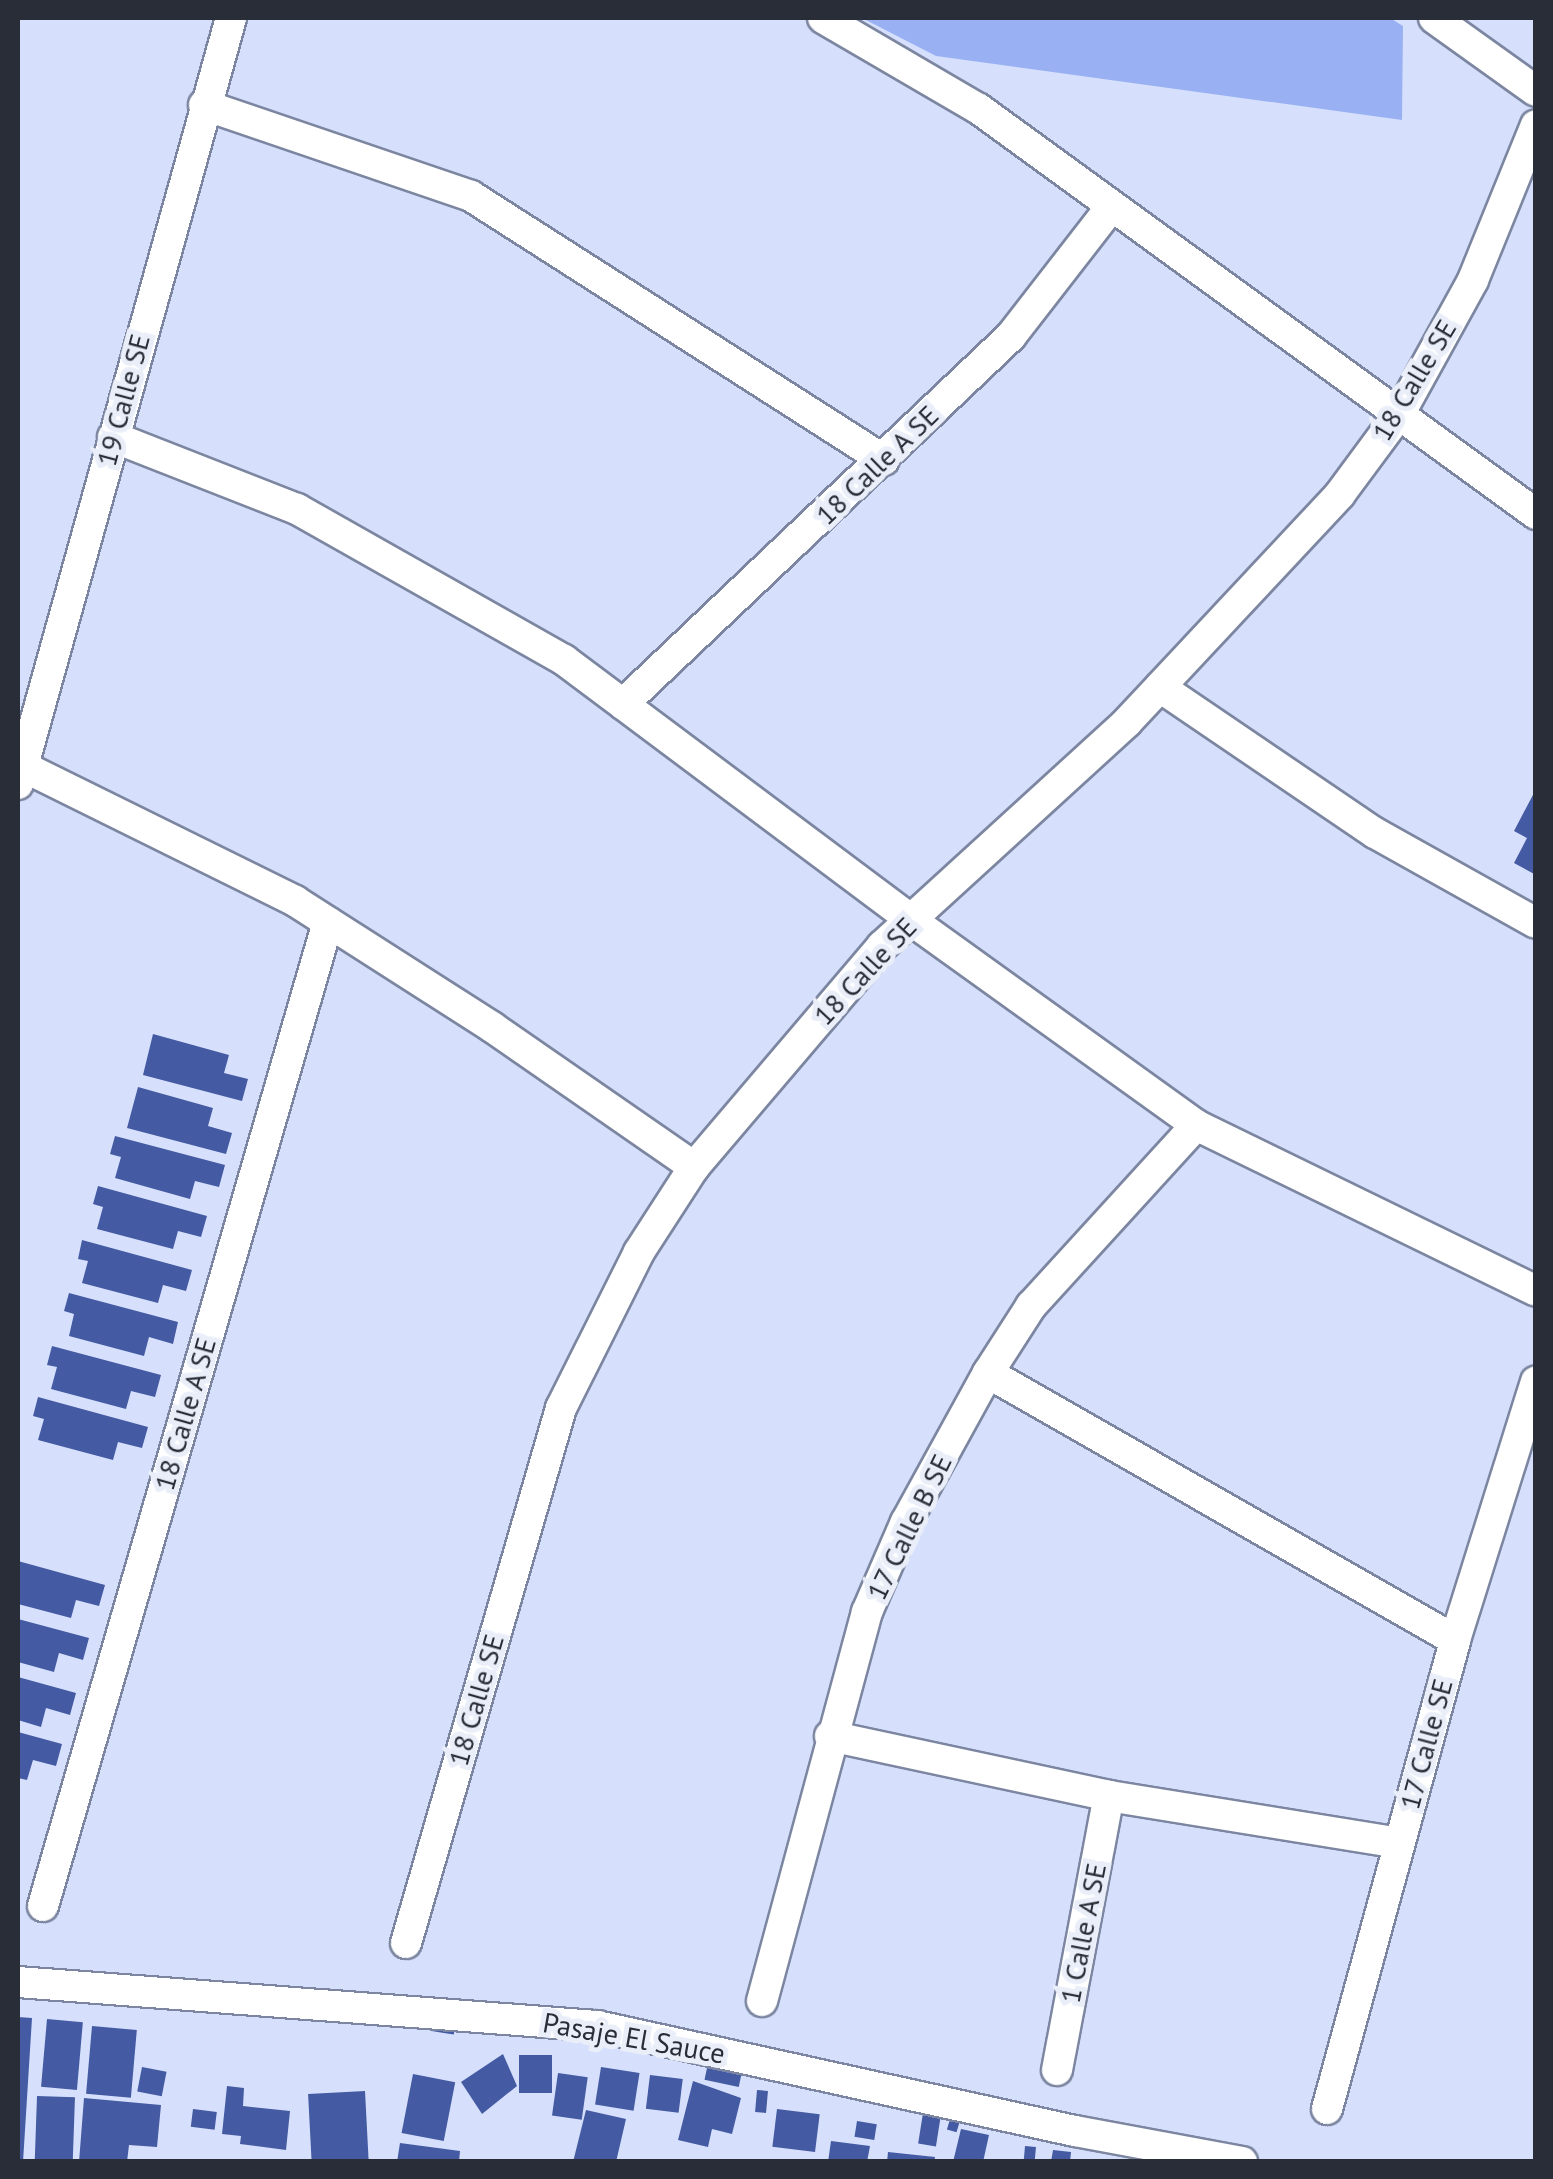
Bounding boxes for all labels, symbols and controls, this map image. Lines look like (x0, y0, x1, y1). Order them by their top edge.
street label: 18 Calle SE (1365, 313, 1463, 447)
street label: 19 Calle SE (89, 330, 157, 470)
street label: 18 Calle A SE (808, 398, 946, 532)
street label: 18 Calle SE (807, 910, 923, 1032)
street label: 18 Calle A SE (147, 1333, 223, 1495)
street label: 17 Calle B SE (859, 1448, 959, 1606)
street label: 18 Calle SE (441, 1630, 511, 1770)
street label: 17 Calle SE (1392, 1674, 1460, 1814)
street label: 1 Calle A SE (1053, 1859, 1113, 2007)
street label: Pasaje El Sauce (540, 2005, 728, 2071)

